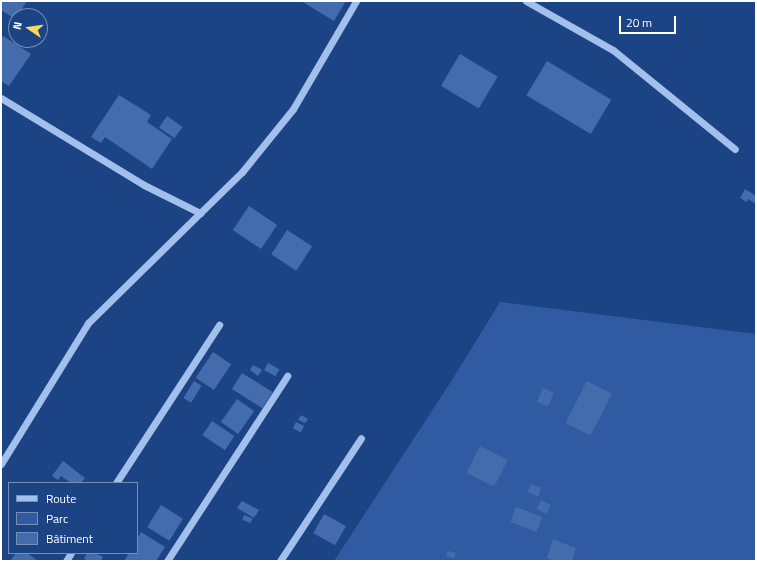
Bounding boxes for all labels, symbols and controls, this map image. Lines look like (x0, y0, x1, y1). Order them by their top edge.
north arrow (8, 8, 48, 48)
scale bar (621, 8, 678, 34)
text: 20 m (626, 13, 652, 32)
text: N (9, 20, 26, 31)
legend (8, 482, 138, 554)
text: Route (46, 489, 76, 508)
text: Parc (46, 509, 68, 528)
text: Bâtiment (46, 529, 93, 548)

